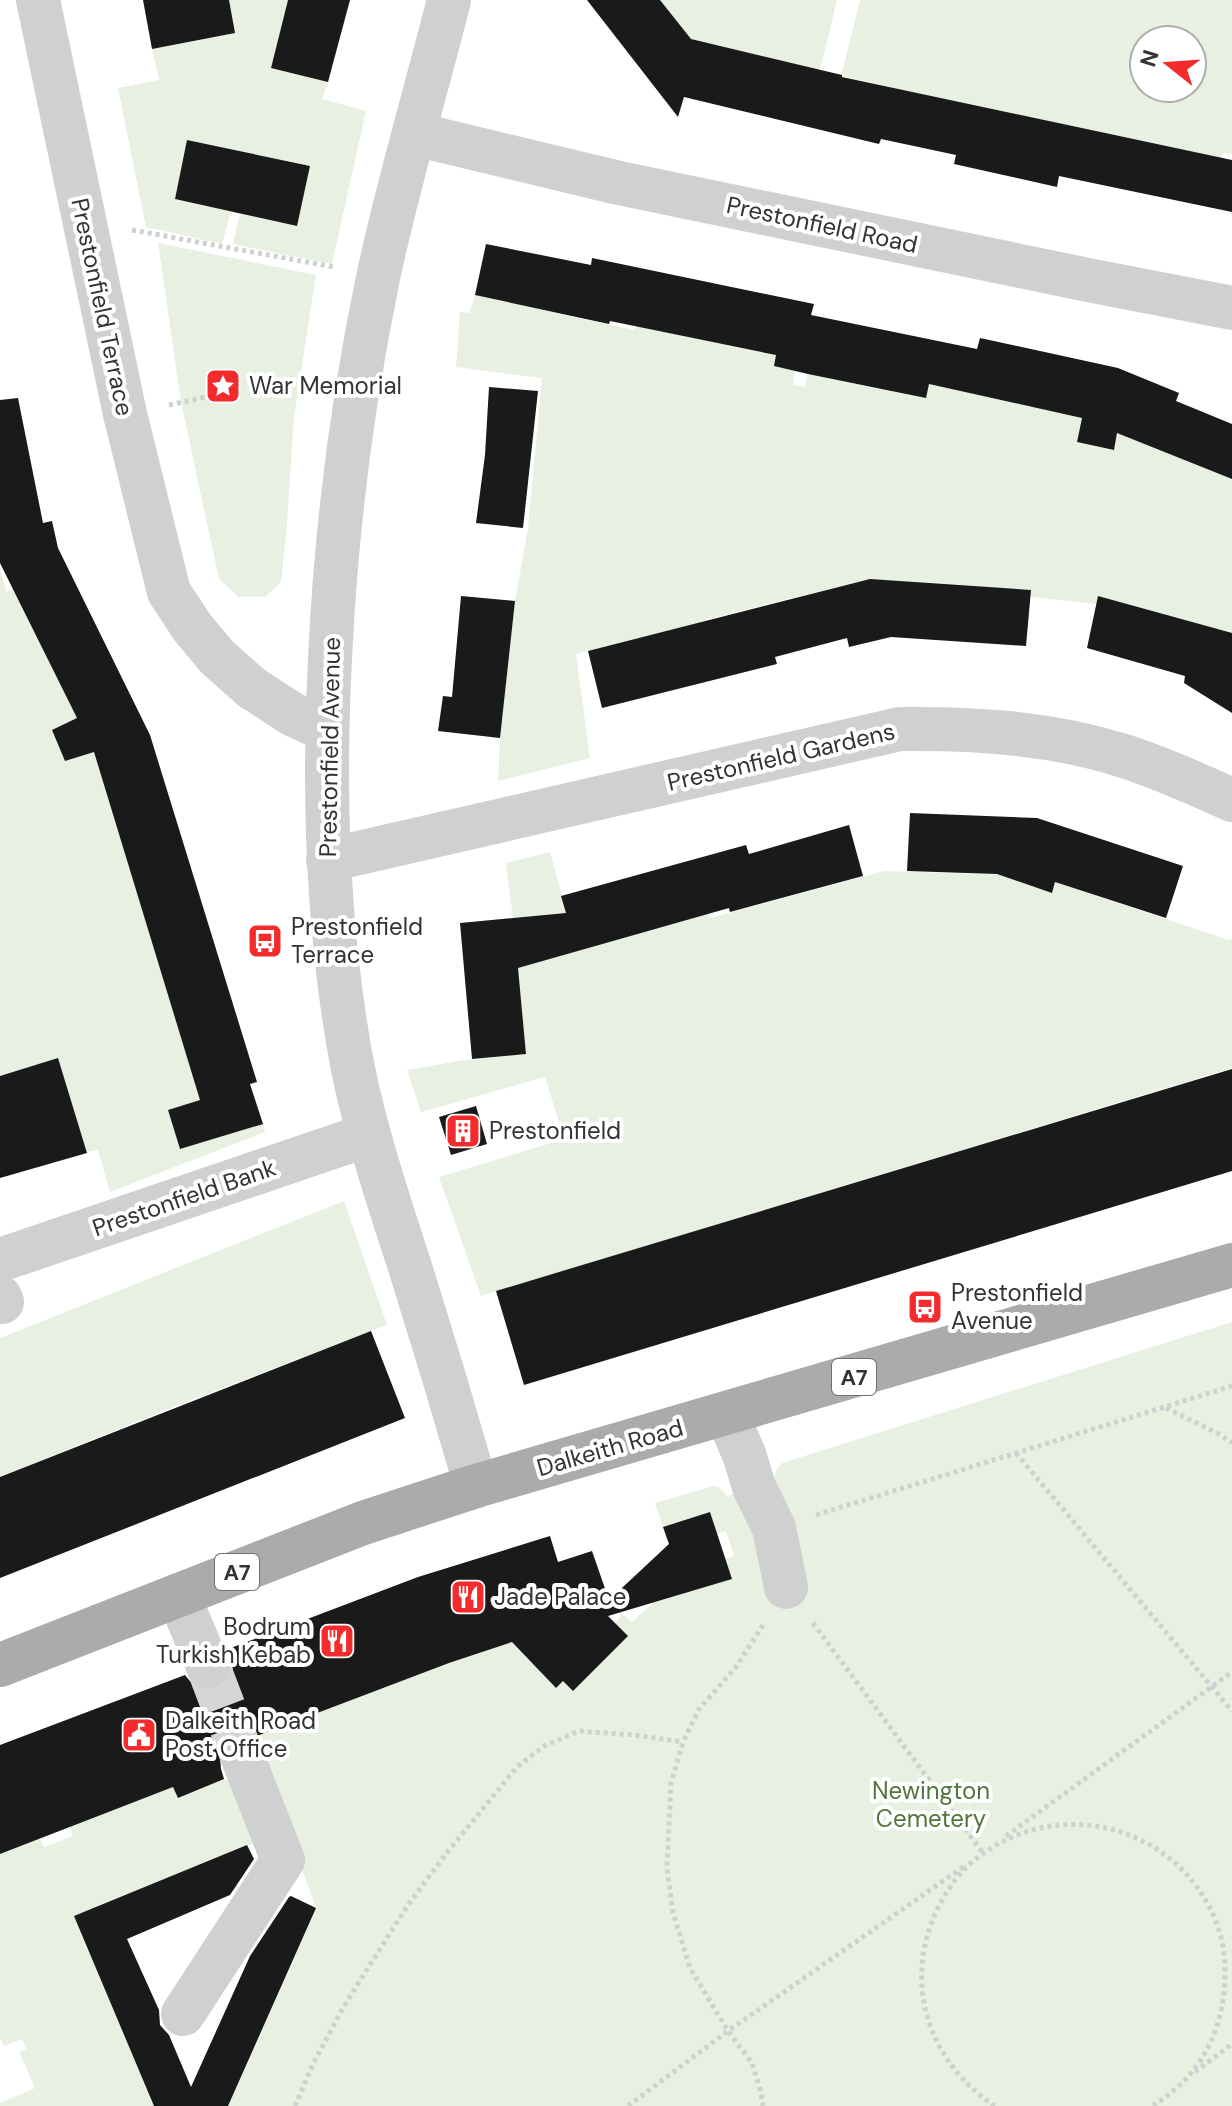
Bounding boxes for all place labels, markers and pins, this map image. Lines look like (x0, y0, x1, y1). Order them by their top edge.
place icon: War Memorial (204, 367, 242, 405)
place label: War Memorial (249, 370, 402, 401)
place label: Prestonfield Terrace (291, 911, 423, 970)
bus stop icon: Prestonfield Terrace (246, 922, 284, 960)
building icon: Prestonfield (444, 1112, 482, 1150)
place label: Prestonfield (489, 1115, 621, 1146)
place label: Prestonfield Avenue (951, 1277, 1083, 1336)
bus stop icon: Prestonfield Avenue (906, 1288, 944, 1326)
restaurant icon: Jade Palace (449, 1578, 487, 1616)
place label: Jade Palace (494, 1581, 626, 1612)
place label: Bodrum Turkish Kebab (156, 1611, 311, 1670)
restaurant icon: Bodrum Turkish Kebab (318, 1622, 356, 1660)
place label: Dalkeith Road Post Office (165, 1705, 316, 1764)
public building icon: Dalkeith Road Post Office (120, 1716, 158, 1754)

